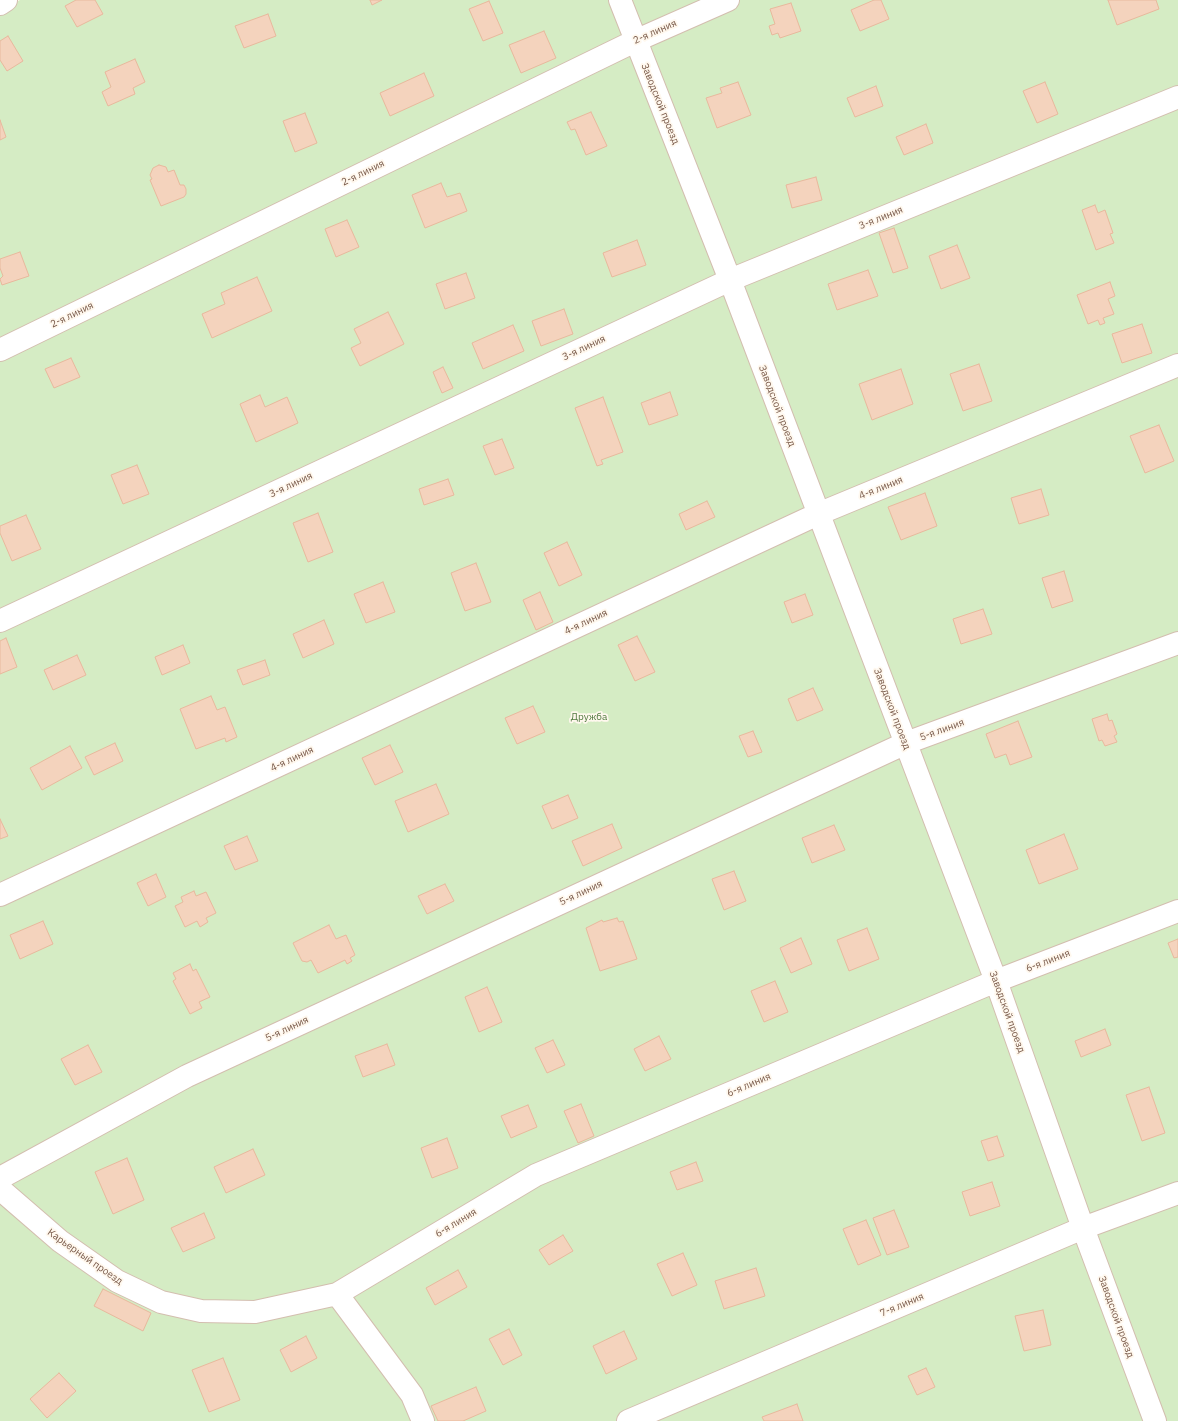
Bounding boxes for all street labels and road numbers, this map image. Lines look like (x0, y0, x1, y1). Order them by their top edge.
street label: 2-я линия (631, 17, 679, 47)
street label: Заводской проезд (638, 62, 682, 146)
street label: 2-я линия (340, 157, 386, 189)
street label: 3-я линия (857, 204, 905, 232)
street label: 2-я линия (49, 299, 95, 331)
street label: 3-я линия (560, 333, 608, 363)
street label: Заводской проезд (756, 364, 798, 448)
street label: 3-я линия (267, 470, 315, 500)
street label: 4-я линия (857, 474, 905, 502)
street label: 4-я линия (562, 607, 610, 637)
street label: Заводской проезд (871, 667, 913, 751)
street label: 5-я линия (918, 716, 966, 744)
street label: 4-я линия (268, 744, 316, 774)
street label: 5-я линия (557, 878, 605, 908)
street label: 6-я линия (1024, 947, 1072, 975)
street label: Заводской проезд (987, 969, 1027, 1055)
street label: 5-я линия (263, 1014, 311, 1044)
street label: 6-я линия (725, 1070, 773, 1100)
street label: 6-я линия (433, 1206, 479, 1240)
street label: Карьерный проезд (45, 1227, 125, 1287)
street label: Заводской проезд (1096, 1274, 1136, 1360)
street label: 7-я линия (878, 1290, 926, 1320)

